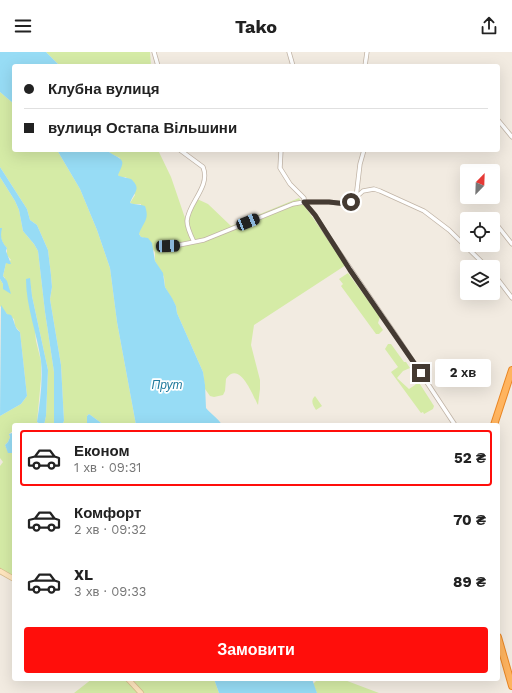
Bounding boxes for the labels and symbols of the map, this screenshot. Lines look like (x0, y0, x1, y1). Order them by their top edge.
north arrow (460, 164, 500, 204)
route start (342, 193, 360, 211)
car (235, 212, 261, 232)
car (156, 240, 180, 252)
callout: 2 хв (435, 359, 491, 387)
route end (412, 364, 430, 382)
water label: Прут (152, 378, 182, 392)

